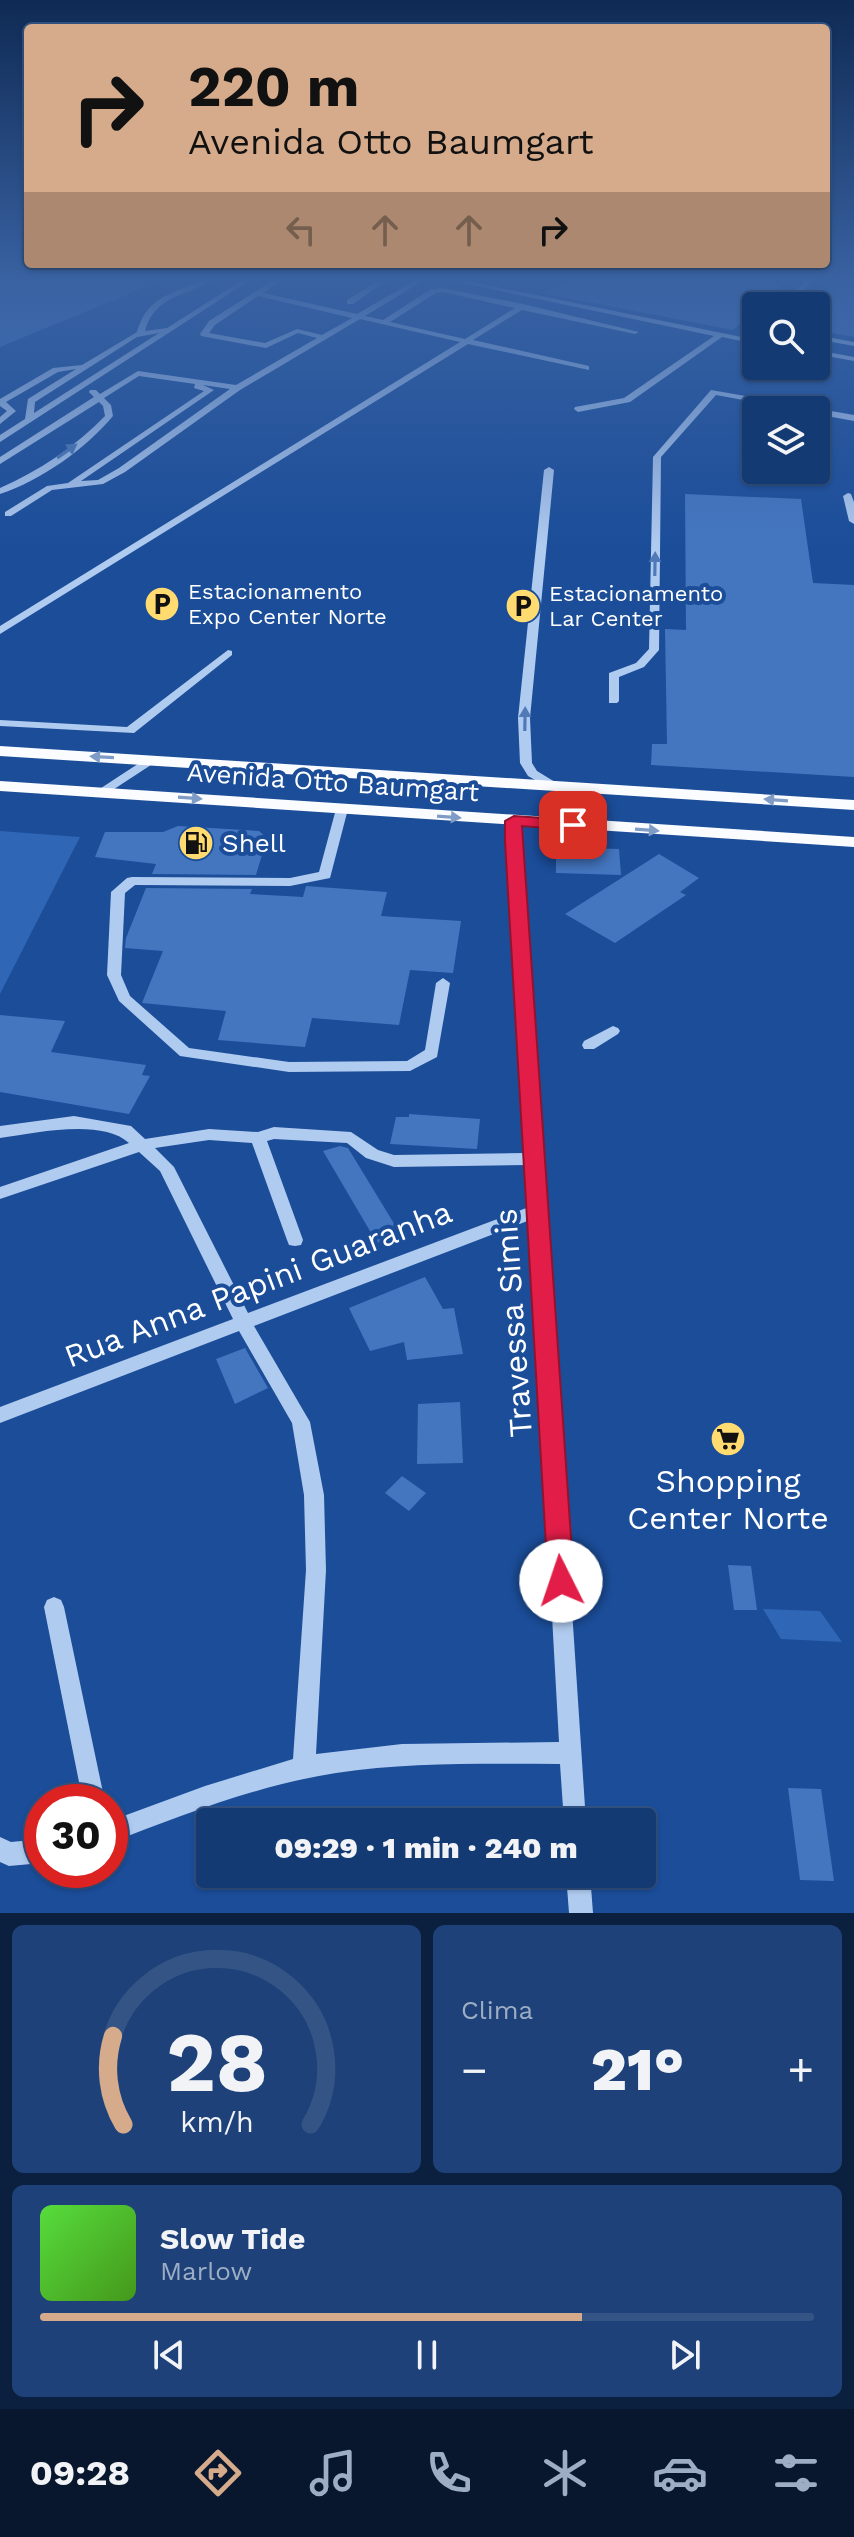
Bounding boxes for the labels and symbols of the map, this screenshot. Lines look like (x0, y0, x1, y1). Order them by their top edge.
one-way arrow (56, 443, 77, 458)
one-way arrow (649, 551, 662, 576)
place label: Estacionamento Expo Center Norte (188, 579, 387, 629)
place label: Estacionamento Lar Center (549, 581, 723, 631)
parking icon: Estacionamento Expo Center Norte (143, 585, 181, 623)
parking icon: Estacionamento Lar Center (504, 587, 542, 625)
one-way arrow (519, 706, 532, 731)
one-way arrow (89, 750, 114, 763)
street label: Avenida Otto Baumgart (186, 757, 480, 807)
pin (539, 791, 607, 859)
one-way arrow (178, 792, 203, 805)
one-way arrow (763, 793, 788, 806)
one-way arrow (437, 811, 462, 824)
one-way arrow (635, 823, 660, 836)
fuel station icon: Shell (177, 824, 215, 862)
place label: Shell (222, 828, 286, 858)
street label: Rua Anna Papini Guaranha (59, 1193, 457, 1375)
street label: Travessa Simis (486, 1207, 540, 1439)
supermarket icon: Shopping Center Norte (709, 1420, 747, 1458)
place label: Shopping Center Norte (627, 1462, 829, 1537)
position arrow (519, 1539, 603, 1623)
speed limit sign: 30 (24, 1784, 128, 1888)

